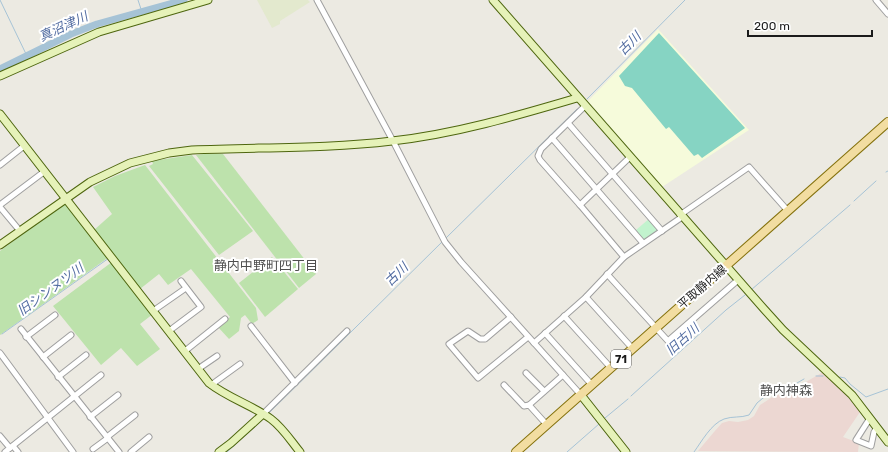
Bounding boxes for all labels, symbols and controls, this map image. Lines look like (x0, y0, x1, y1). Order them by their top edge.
water label: 真沼津川 (36, 8, 92, 44)
scale bar (748, 12, 872, 38)
text: 200 m (754, 19, 790, 33)
water label: 古川 (615, 27, 645, 58)
district label: 静内中野町四丁目 (214, 258, 318, 273)
water label: 旧シンヌツ川 (14, 259, 88, 318)
water label: 古川 (382, 259, 412, 289)
street label: 平取静内線 (675, 262, 729, 312)
water label: 旧古川 (663, 319, 703, 358)
road number: 71 (611, 350, 631, 368)
district label: 静内神森 (760, 383, 812, 398)

